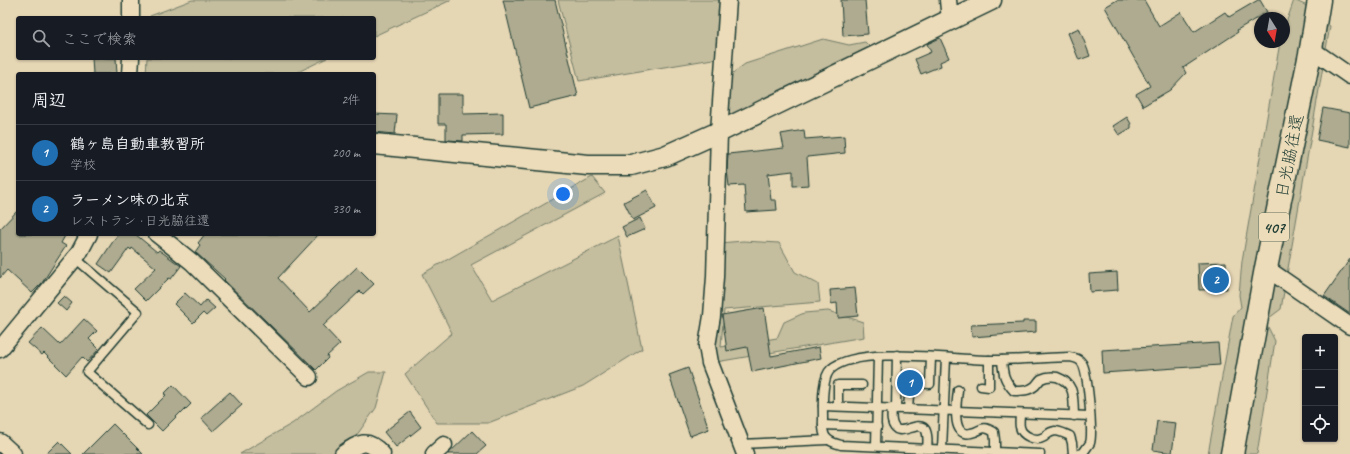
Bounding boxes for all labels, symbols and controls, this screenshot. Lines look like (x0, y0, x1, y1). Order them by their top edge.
north arrow (1254, 12, 1290, 48)
search box (16, 16, 376, 60)
icon: search (30, 27, 52, 49)
text: ここで検索 (62, 30, 137, 49)
text: 周辺 (32, 90, 66, 111)
text: 2件 (341, 92, 360, 108)
street label: 日光脇往還 (1271, 112, 1308, 200)
text: 鶴ヶ島自動車教習所 (70, 135, 205, 154)
text: 1 (42, 145, 48, 161)
text: 200 m (332, 145, 360, 161)
text: 学校 (70, 157, 96, 173)
your location (553, 184, 573, 204)
text: ラーメン味の北京 (70, 191, 190, 210)
text: 2 (42, 201, 48, 217)
text: 330 m (332, 201, 360, 217)
text: レストラン · 日光脇往還 (70, 213, 210, 229)
road number: 407 (1259, 213, 1289, 241)
pin: 2 (1203, 265, 1229, 295)
map controls (1302, 334, 1338, 442)
button: + (1302, 334, 1338, 370)
pin: 1 (897, 368, 923, 398)
button: − (1302, 370, 1338, 406)
button: locate (1302, 406, 1338, 442)

